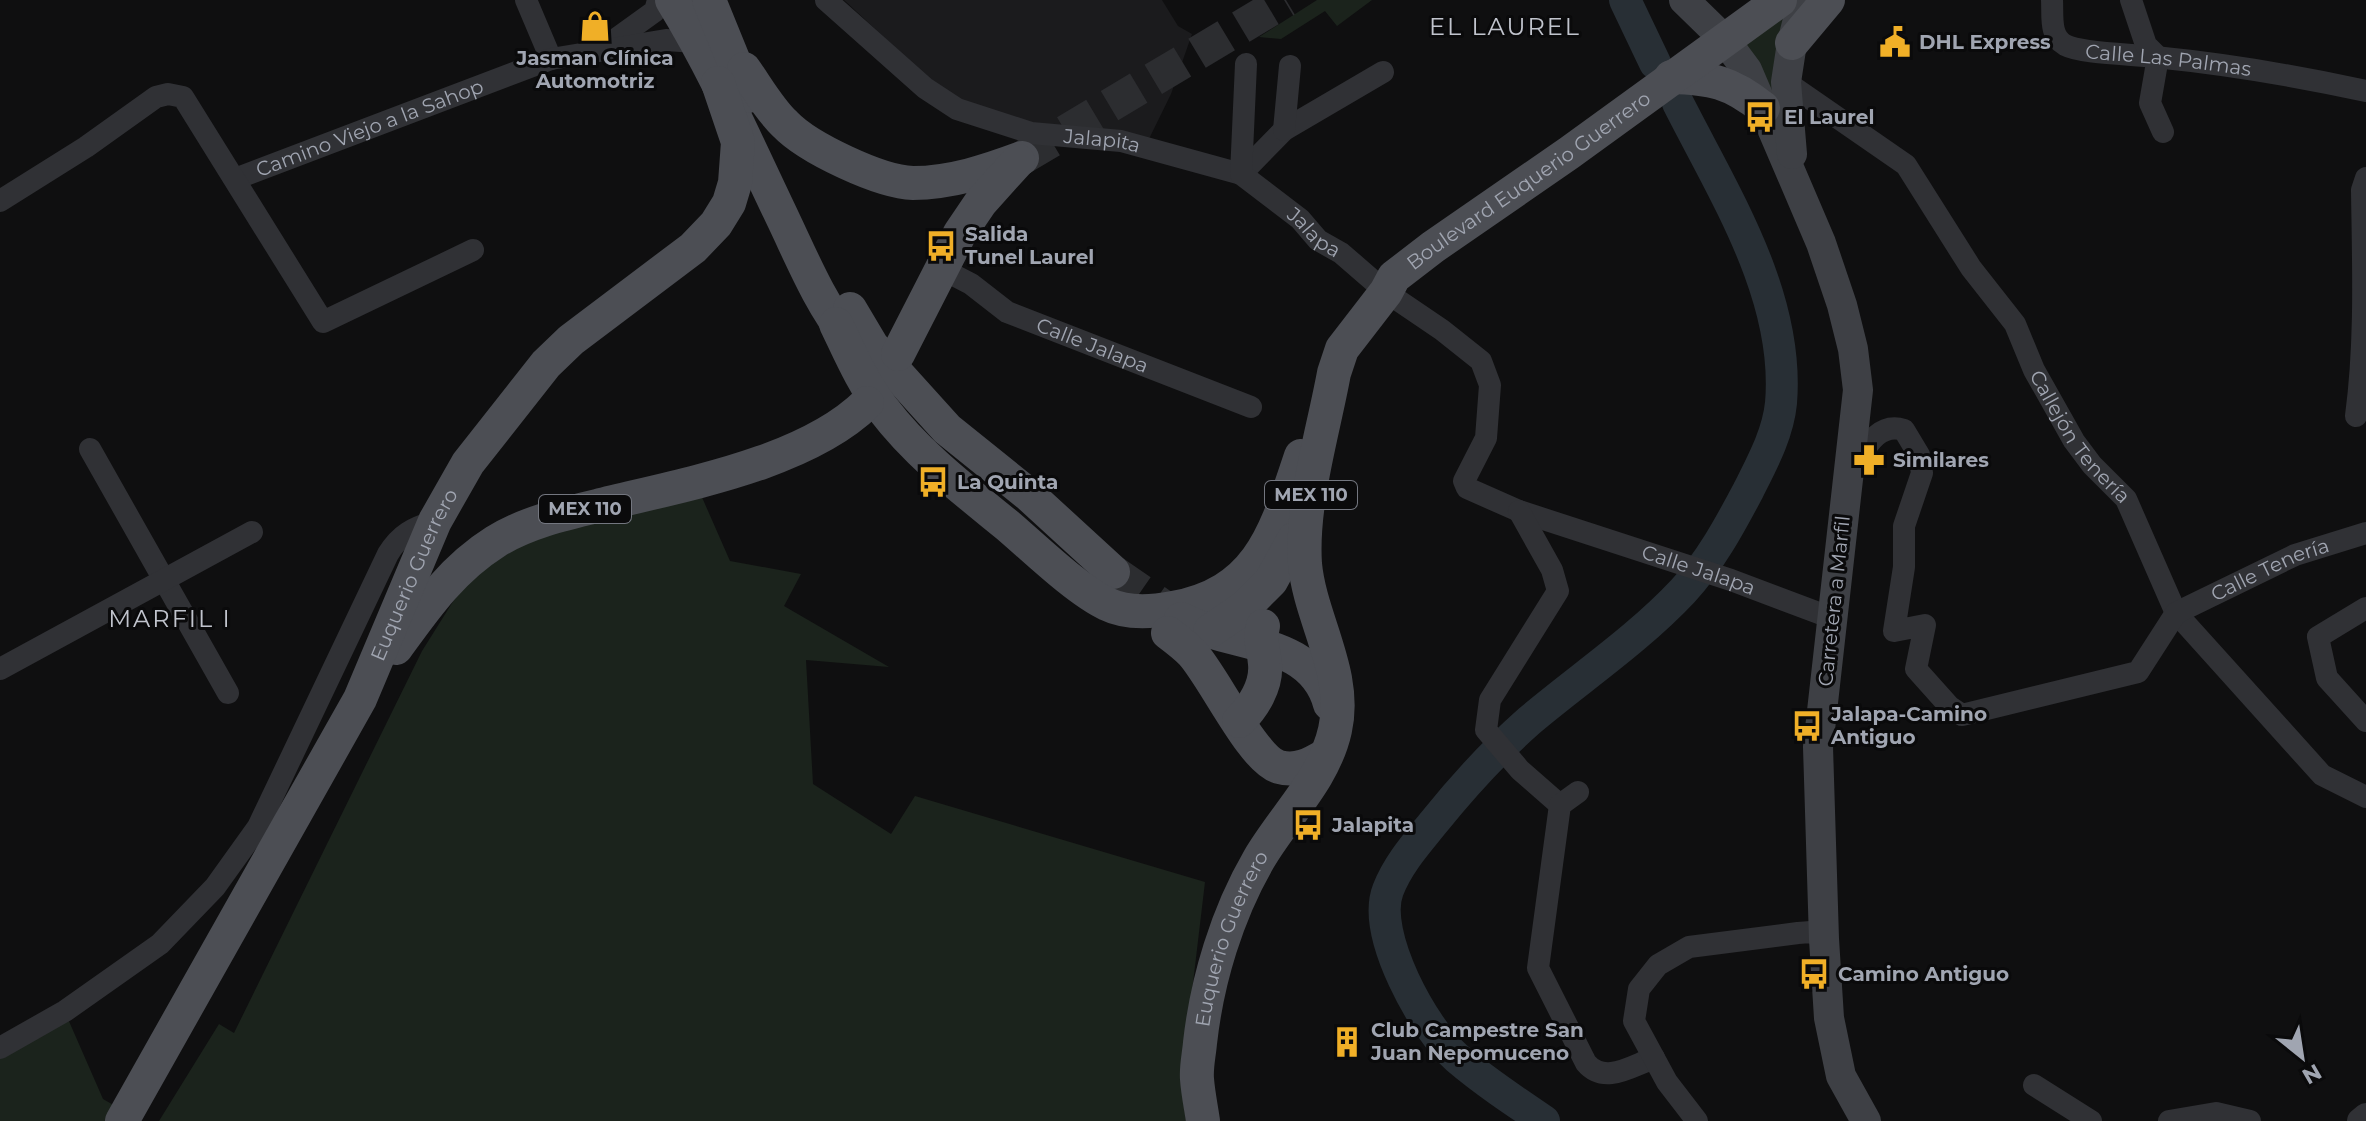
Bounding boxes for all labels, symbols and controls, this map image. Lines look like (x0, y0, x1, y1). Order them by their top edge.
shop icon: Jasman Clínica Automotriz (578, 9, 612, 43)
district label: EL LAUREL (1429, 12, 1581, 41)
public building icon: DHL Express (1878, 25, 1912, 59)
place label: DHL Express (1919, 30, 2051, 54)
street label: Calle Las Palmas (2084, 39, 2253, 81)
place label: Jasman Clínica Automotriz (515, 46, 674, 93)
street label: Camino Viejo a la Sahop (253, 74, 487, 182)
street label: Boulevard Euquerio Guerrero (1402, 86, 1655, 275)
bus stop icon: El Laurel (1743, 100, 1777, 134)
place label: El Laurel (1784, 105, 1874, 129)
street label: Jalapita (1062, 124, 1143, 158)
street label: Jalapa (1282, 201, 1345, 262)
place label: Salida Tunel Laurel (965, 222, 1094, 269)
bus stop icon: Salida Tunel Laurel (924, 229, 958, 263)
street label: Calle Jalapa (1033, 313, 1152, 378)
street label: Callejón Tenería (2025, 366, 2135, 508)
pharmacy icon: Similares (1852, 443, 1886, 477)
place label: Similares (1893, 448, 1989, 472)
bus stop icon: La Quinta (916, 465, 950, 499)
place label: La Quinta (957, 470, 1058, 494)
road number: MEX 110 (1265, 481, 1357, 509)
street label: Euquerio Guerrero (365, 484, 463, 664)
road number: MEX 110 (539, 495, 631, 523)
street label: Carretera a Marfil (1813, 514, 1855, 688)
street label: Calle Tenería (2207, 533, 2332, 606)
street label: Calle Jalapa (1639, 540, 1759, 600)
district label: MARFIL I (108, 604, 232, 633)
place label: Jalapa-Camino Antiguo (1830, 702, 1987, 749)
bus stop icon: Jalapa-Camino Antiguo (1790, 709, 1824, 743)
bus stop icon: Jalapita (1291, 808, 1325, 842)
place label: Jalapita (1331, 813, 1414, 837)
street label: Euquerio Guerrero (1190, 846, 1273, 1029)
bus stop icon: Camino Antiguo (1797, 957, 1831, 991)
place label: Camino Antiguo (1838, 962, 2009, 986)
north arrow (2262, 1017, 2342, 1097)
place label: Club Campestre San Juan Nepomuceno (1370, 1018, 1584, 1065)
building icon: Club Campestre San Juan Nepomuceno (1330, 1025, 1364, 1059)
text: N (2297, 1058, 2326, 1090)

